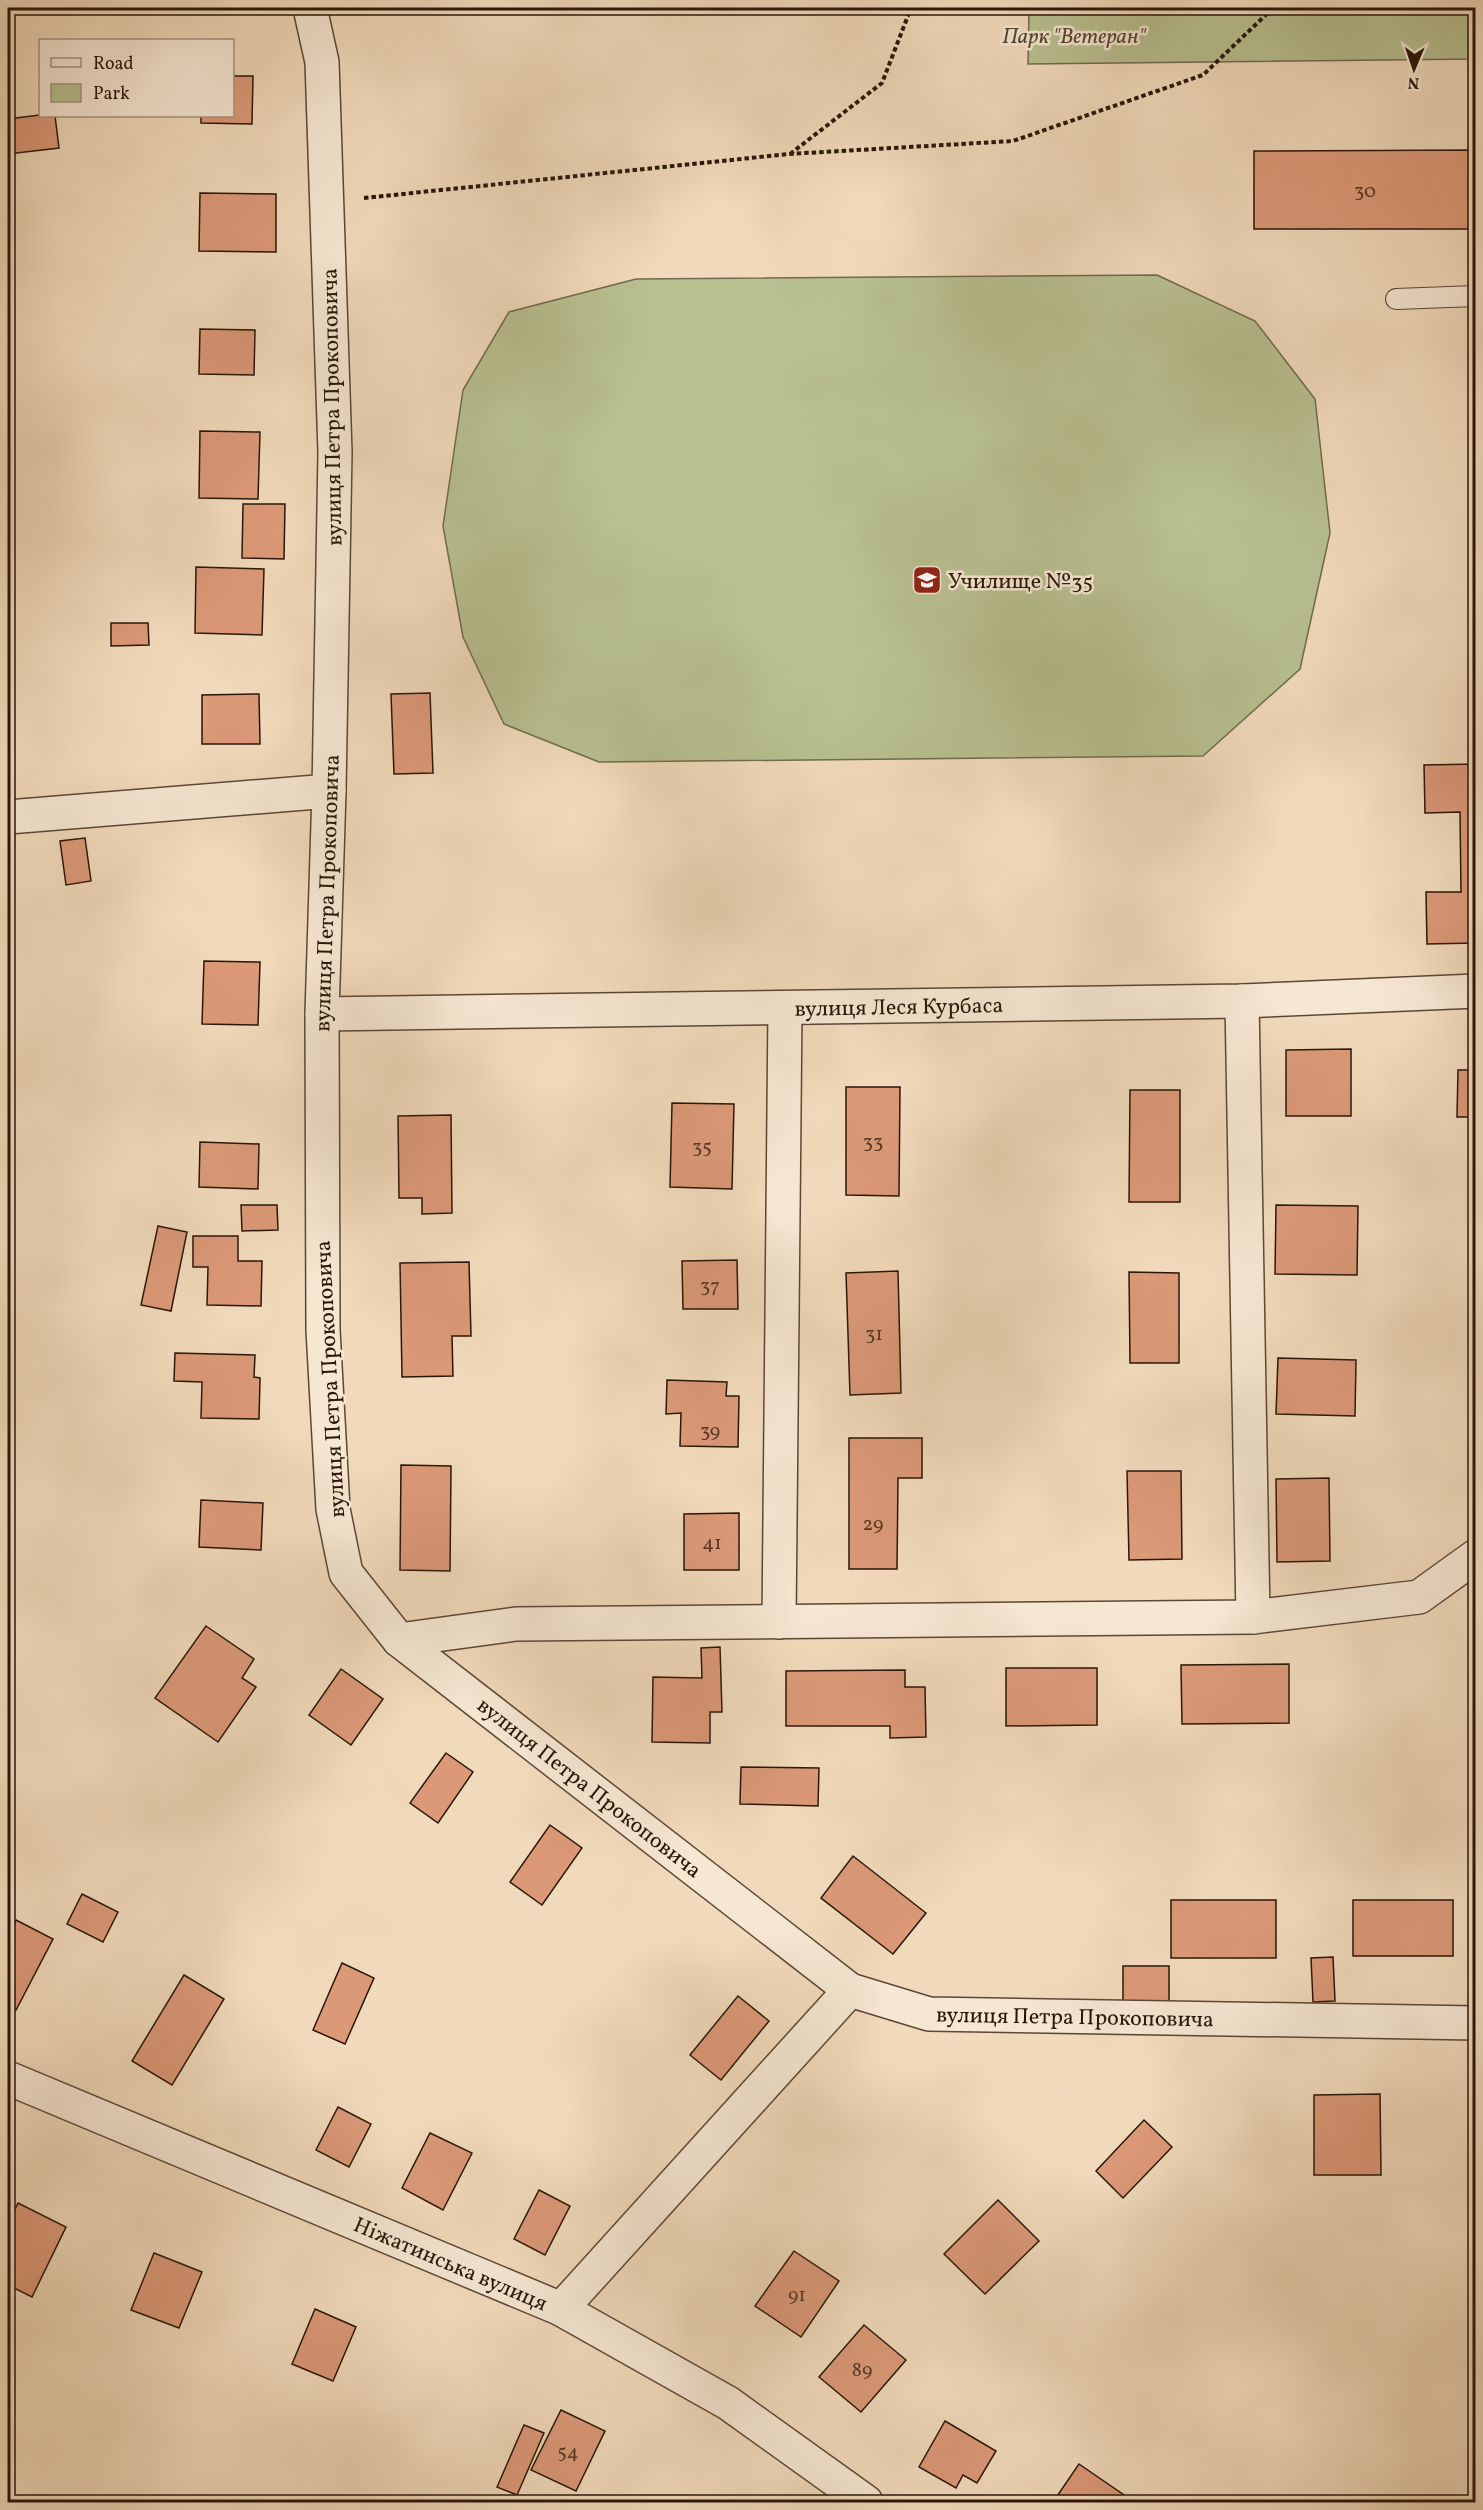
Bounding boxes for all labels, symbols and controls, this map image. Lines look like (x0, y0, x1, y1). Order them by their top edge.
park label: Парк "Ветеран" (1002, 22, 1146, 53)
legend (39, 39, 234, 117)
north arrow (1384, 39, 1444, 99)
text: Road (93, 52, 134, 77)
text: N (1407, 71, 1420, 93)
text: Park (93, 82, 130, 107)
house number: 30 (1354, 178, 1376, 206)
street label: вулиця Петра Прокоповича (316, 268, 351, 546)
school or university icon: Училище №35 (911, 564, 943, 596)
place label: Училище №35 (948, 567, 1093, 598)
street label: вулиця Петра Прокоповича (308, 754, 349, 1032)
street label: вулиця Леся Курбаса (794, 991, 1004, 1026)
house number: 33 (863, 1129, 883, 1157)
house number: 35 (692, 1134, 712, 1162)
street label: вулиця Петра Прокоповича (309, 1239, 354, 1518)
house number: 37 (700, 1273, 720, 1301)
house number: 31 (865, 1321, 883, 1349)
house number: 39 (700, 1418, 720, 1446)
house number: 29 (863, 1511, 883, 1539)
house number: 41 (702, 1530, 722, 1558)
street label: вулиця Петра Прокоповича (470, 1691, 707, 1887)
street label: вулиця Петра Прокоповича (936, 2001, 1214, 2036)
street label: Ніжатинська вулиця (348, 2210, 552, 2320)
house number: 91 (788, 2282, 806, 2310)
house number: 89 (852, 2357, 872, 2385)
house number: 54 (557, 2439, 579, 2467)

